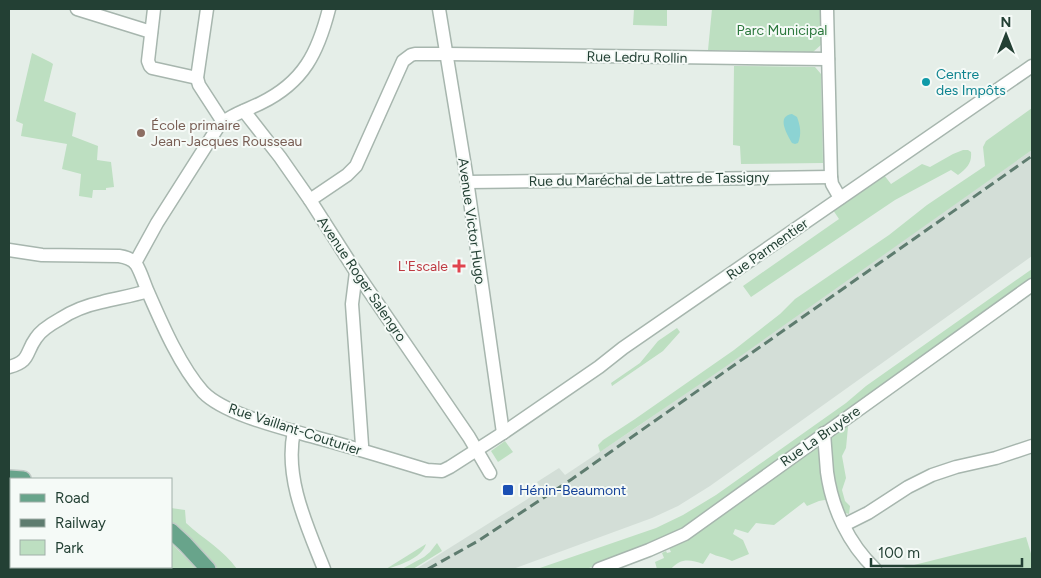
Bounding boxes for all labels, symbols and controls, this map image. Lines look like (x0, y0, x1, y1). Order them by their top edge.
north arrow (981, 10, 1031, 60)
text: N (1001, 14, 1011, 31)
park label: Parc Municipal (737, 22, 827, 39)
street label: Rue Ledru Rollin (586, 48, 688, 67)
place label: Centre des Impôts (936, 66, 1006, 99)
marker: Centre des Impôts (920, 76, 932, 88)
place label: École primaire Jean-Jacques Rousseau (151, 117, 302, 150)
marker: École primaire Jean-Jacques Rousseau (135, 127, 147, 139)
street label: Avenue Victor Hugo (454, 157, 489, 285)
street label: Rue du Maréchal de Lattre de Tassigny (529, 169, 770, 190)
street label: Avenue Roger Salengro (313, 214, 410, 345)
street label: Rue Parmentier (723, 215, 812, 284)
place label: L'Escale (398, 258, 448, 275)
marker: L'Escale (452, 259, 466, 273)
street label: Rue Vaillant-Couturier (226, 400, 364, 459)
street label: Rue La Bruyère (777, 402, 864, 470)
legend (10, 478, 172, 568)
place label: Hénin-Beaumont (519, 482, 626, 499)
marker: Hénin-Beaumont (501, 483, 515, 497)
text: Road (55, 489, 90, 507)
text: Railway (55, 514, 106, 532)
scale bar (871, 536, 1022, 568)
text: Park (55, 539, 84, 557)
text: 100 m (878, 544, 920, 562)

